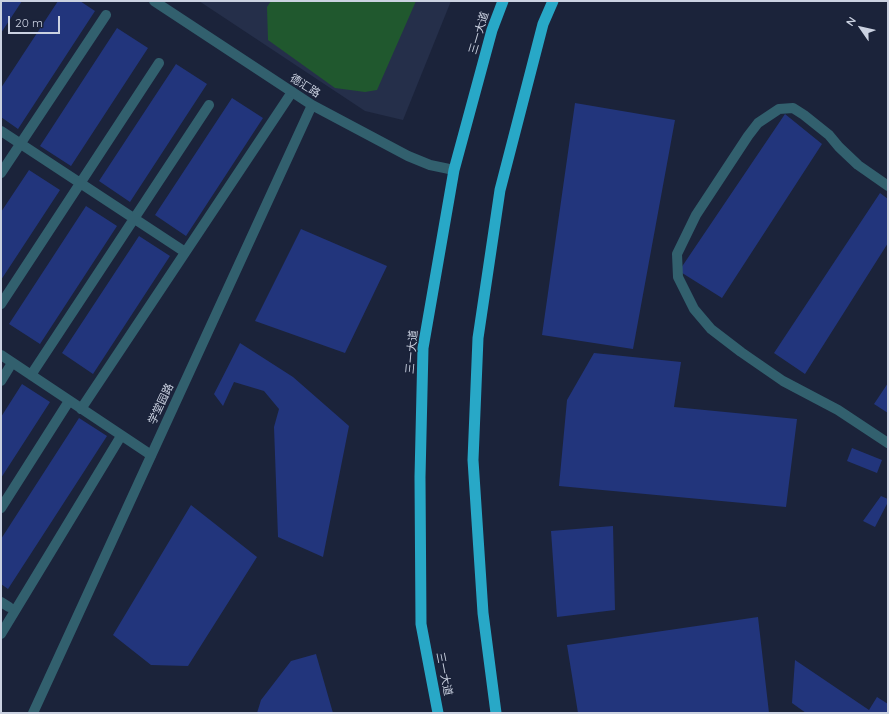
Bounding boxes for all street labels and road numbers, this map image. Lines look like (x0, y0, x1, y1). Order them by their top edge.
street label: 三一大道 (466, 10, 492, 56)
street label: 德汇路 (288, 72, 322, 100)
street label: 三一大道 (404, 330, 420, 374)
street label: 学堂园路 (146, 381, 176, 427)
street label: 三一大道 (433, 651, 455, 697)

